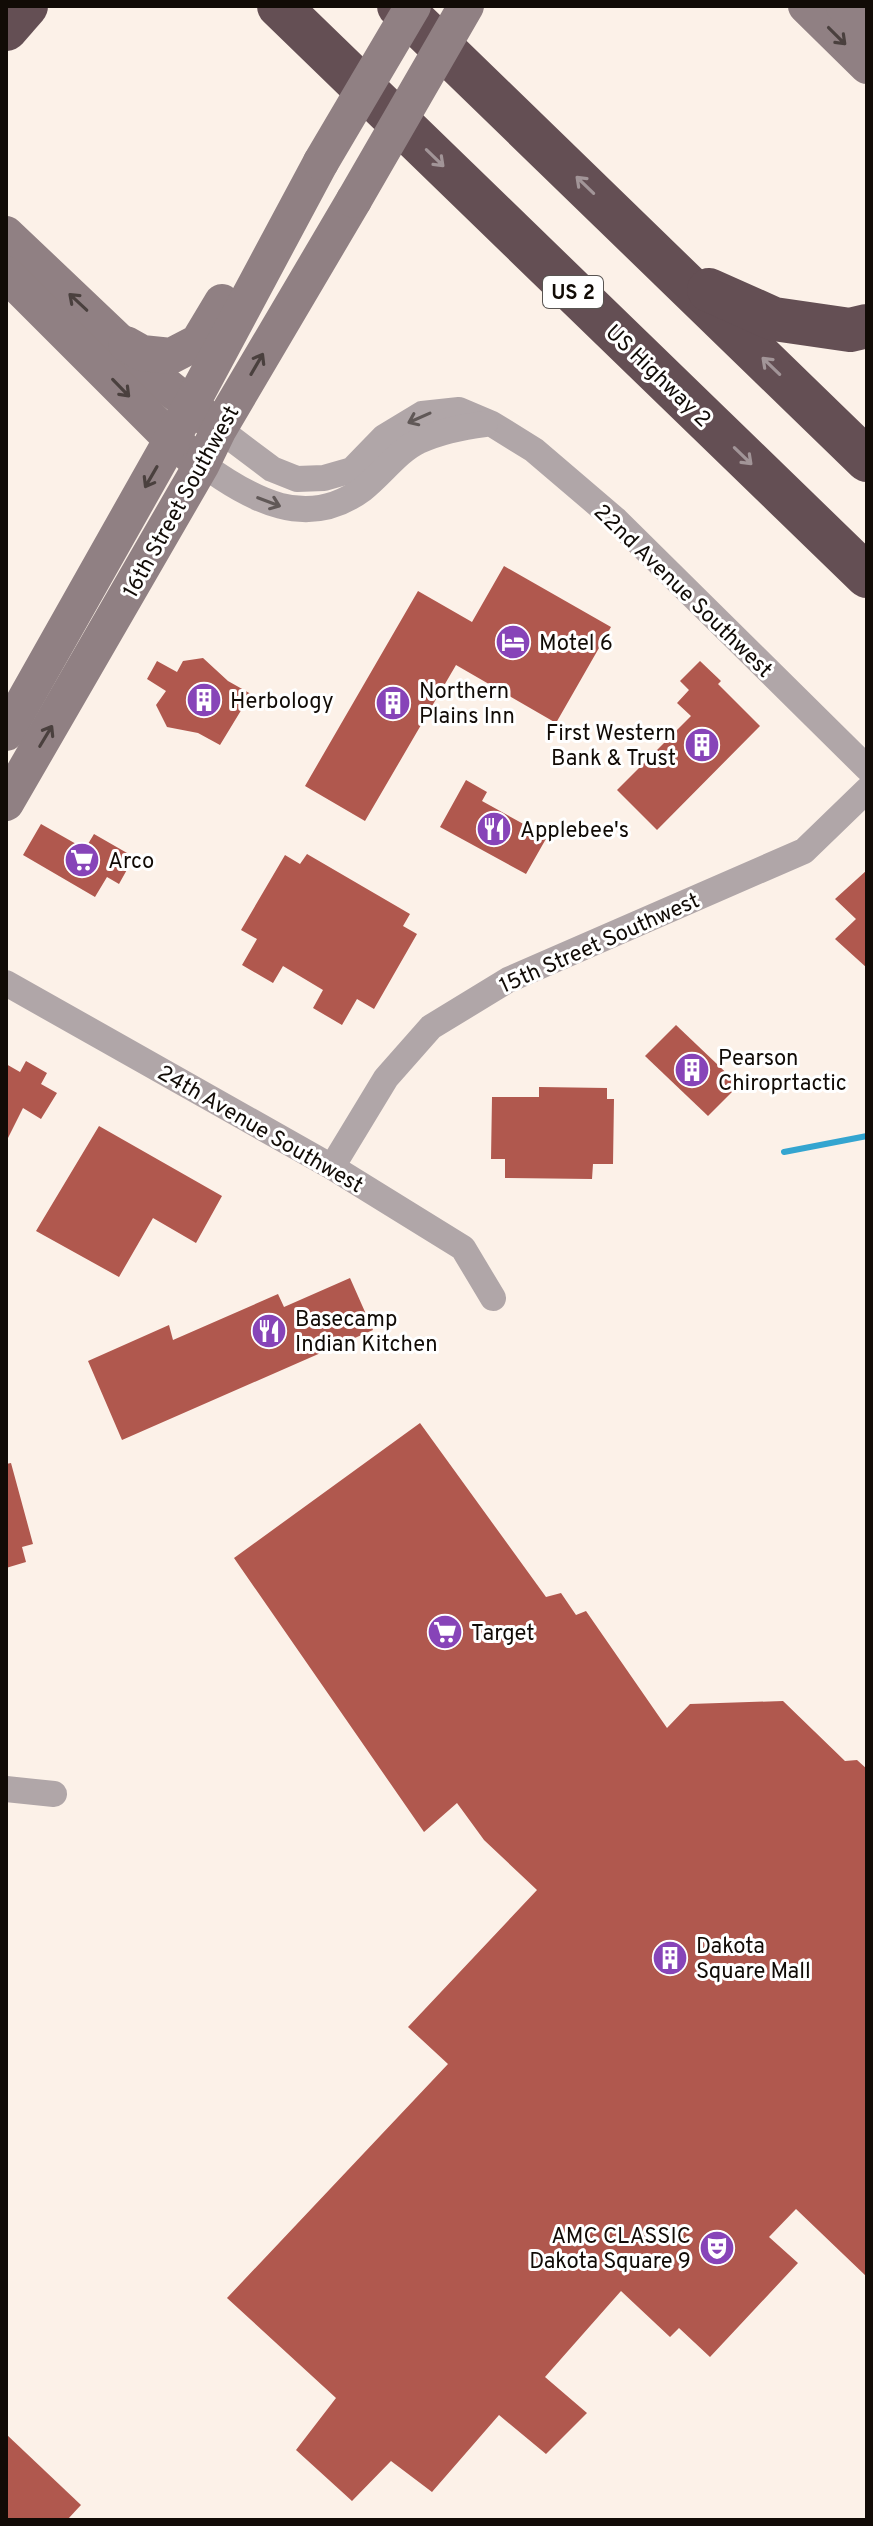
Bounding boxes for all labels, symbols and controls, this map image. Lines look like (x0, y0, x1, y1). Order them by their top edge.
one-way arrow (827, 26, 846, 46)
one-way arrow (425, 149, 445, 168)
one-way arrow (575, 175, 595, 194)
road number: US 2 (543, 276, 603, 308)
one-way arrow (68, 292, 88, 311)
street label: US Highway 2 (599, 320, 716, 434)
one-way arrow (250, 353, 266, 376)
one-way arrow (762, 357, 781, 376)
one-way arrow (111, 378, 130, 397)
street label: 16th Street Southwest (118, 401, 246, 603)
one-way arrow (407, 412, 431, 427)
one-way arrow (733, 446, 752, 465)
one-way arrow (143, 465, 159, 488)
one-way arrow (257, 496, 281, 510)
street label: 22nd Avenue Southwest (587, 499, 777, 684)
hotel icon: Motel 6 (494, 623, 532, 661)
place label: Motel 6 (539, 631, 613, 658)
place label: Northern Plains Inn (419, 679, 515, 731)
building icon: Herbology (185, 681, 223, 719)
building icon: Northern Plains Inn (374, 684, 412, 722)
place label: Herbology (230, 689, 334, 716)
place label: First Western Bank & Trust (546, 721, 676, 773)
one-way arrow (38, 725, 54, 748)
building icon: First Western Bank & Trust (683, 726, 721, 764)
restaurant icon: Applebee's (475, 810, 513, 848)
place label: Applebee's (520, 818, 629, 845)
supermarket icon: Arco (63, 841, 101, 879)
place label: Arco (108, 849, 154, 876)
street label: 15th Street Southwest (496, 888, 704, 1001)
place label: Pearson Chiroprtactic (718, 1046, 847, 1098)
building icon: Pearson Chiroprtactic (673, 1051, 711, 1089)
street label: 24th Avenue Southwest (152, 1060, 367, 1200)
place label: Basecamp Indian Kitchen (295, 1307, 438, 1359)
restaurant icon: Basecamp Indian Kitchen (250, 1312, 288, 1350)
supermarket icon: Target (426, 1613, 464, 1651)
place label: Target (471, 1621, 534, 1648)
place label: Dakota Square Mall (696, 1934, 811, 1986)
building icon: Dakota Square Mall (651, 1939, 689, 1977)
place label: AMC CLASSIC Dakota Square 9 (529, 2224, 691, 2276)
theatre icon: AMC CLASSIC Dakota Square 9 (698, 2229, 736, 2267)

